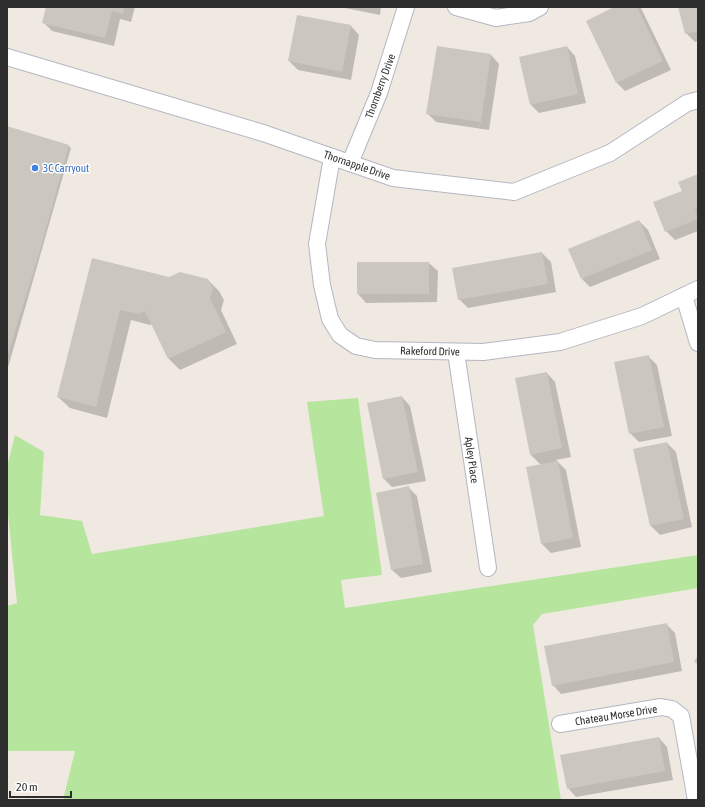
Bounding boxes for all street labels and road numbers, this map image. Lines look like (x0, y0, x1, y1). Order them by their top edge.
street label: Thornberry Drive (363, 52, 397, 120)
street label: Thornapple Drive (322, 148, 392, 182)
street label: Rakeford Drive (400, 344, 460, 358)
street label: Apley Place (463, 436, 481, 484)
street label: Chateau Morse Drive (574, 703, 658, 727)

